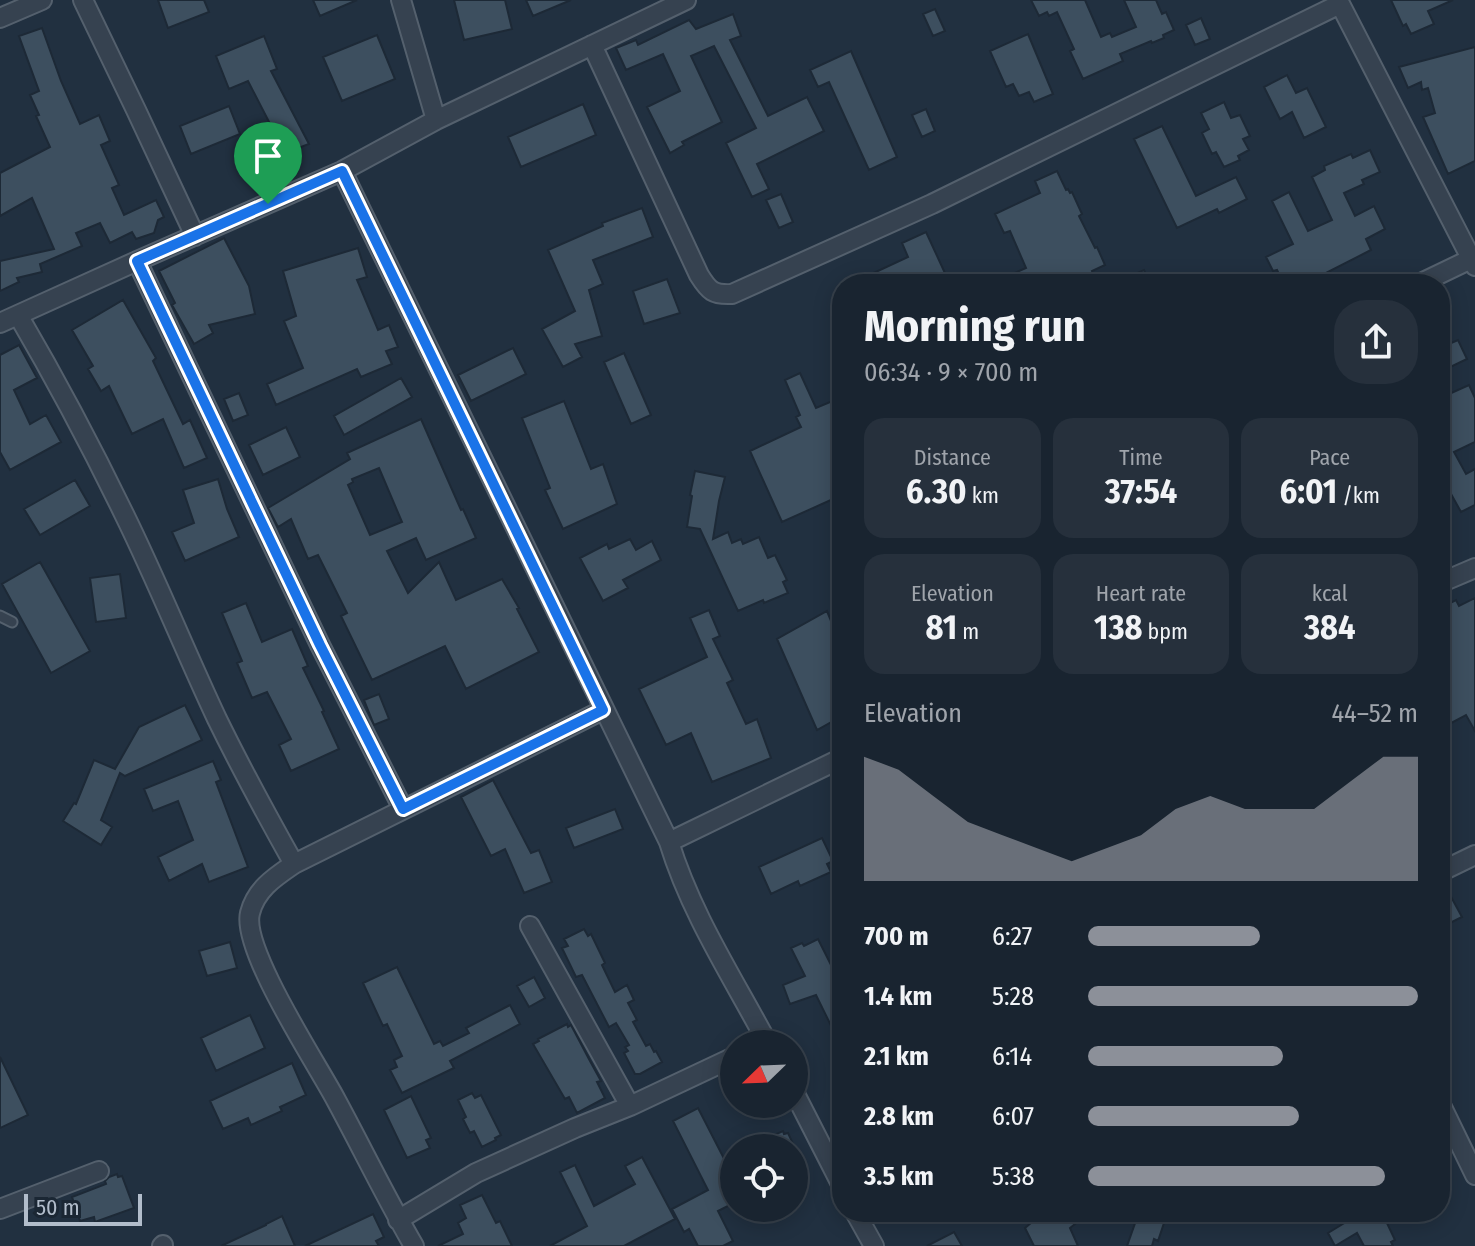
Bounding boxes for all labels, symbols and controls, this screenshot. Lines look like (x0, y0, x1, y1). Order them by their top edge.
pin (234, 122, 302, 204)
icon: arrive (246, 134, 290, 178)
text: Morning run (864, 300, 1086, 353)
button: share (1334, 300, 1418, 384)
text: 06:34 · 9 × 700 m (864, 357, 1038, 388)
text: Distance (914, 444, 991, 471)
text: Time (1119, 444, 1163, 471)
text: Pace (1309, 444, 1350, 471)
text: 6.30 (906, 471, 967, 512)
text: 37:54 (1105, 471, 1177, 512)
text: 6:01 (1279, 471, 1337, 512)
text: km (967, 482, 999, 509)
text: /km (1337, 482, 1380, 509)
text: Elevation (911, 580, 994, 607)
text: Heart rate (1096, 580, 1186, 607)
text: kcal (1312, 580, 1347, 607)
text: 81 (926, 607, 957, 648)
text: 138 (1094, 607, 1142, 648)
text: 384 (1304, 607, 1355, 648)
text: m (957, 618, 979, 645)
text: bpm (1142, 618, 1188, 645)
text: Elevation (864, 698, 962, 729)
text: 44–52 m (1332, 698, 1418, 729)
text: 700 m (864, 921, 928, 952)
text: 6:27 (992, 921, 1032, 952)
text: 1.4 km (864, 981, 932, 1012)
text: 5:28 (992, 981, 1034, 1012)
north arrow (720, 1030, 808, 1118)
map controls (720, 1030, 808, 1222)
text: 2.1 km (864, 1041, 929, 1072)
text: 6:14 (992, 1041, 1032, 1072)
text: 2.8 km (864, 1101, 934, 1132)
text: 6:07 (992, 1101, 1034, 1132)
button: locate (720, 1134, 808, 1222)
text: 3.5 km (864, 1161, 934, 1192)
text: 5:38 (992, 1161, 1034, 1192)
scale bar (24, 1190, 142, 1226)
text: 50 m (36, 1194, 80, 1221)

